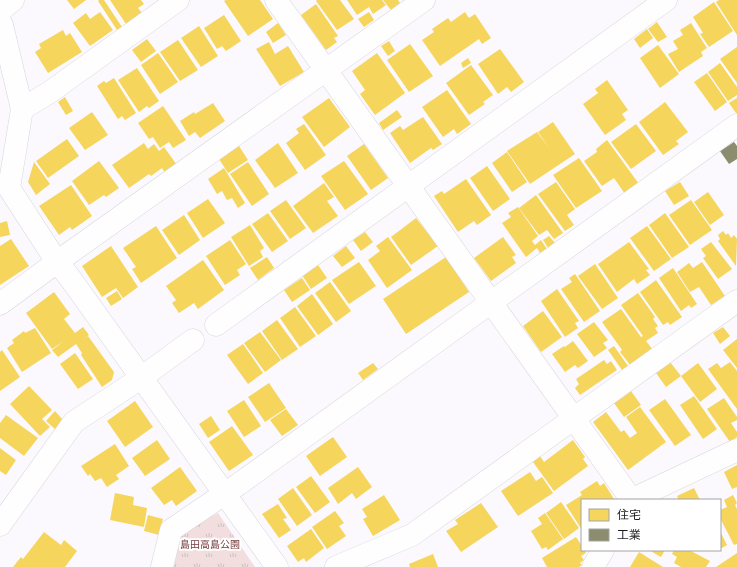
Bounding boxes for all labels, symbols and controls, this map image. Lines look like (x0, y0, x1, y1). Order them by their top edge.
legend (581, 499, 721, 551)
text: 住宅 (617, 506, 641, 523)
text: 工業 (617, 526, 641, 543)
park label: 島田高島公園 (180, 537, 240, 552)

